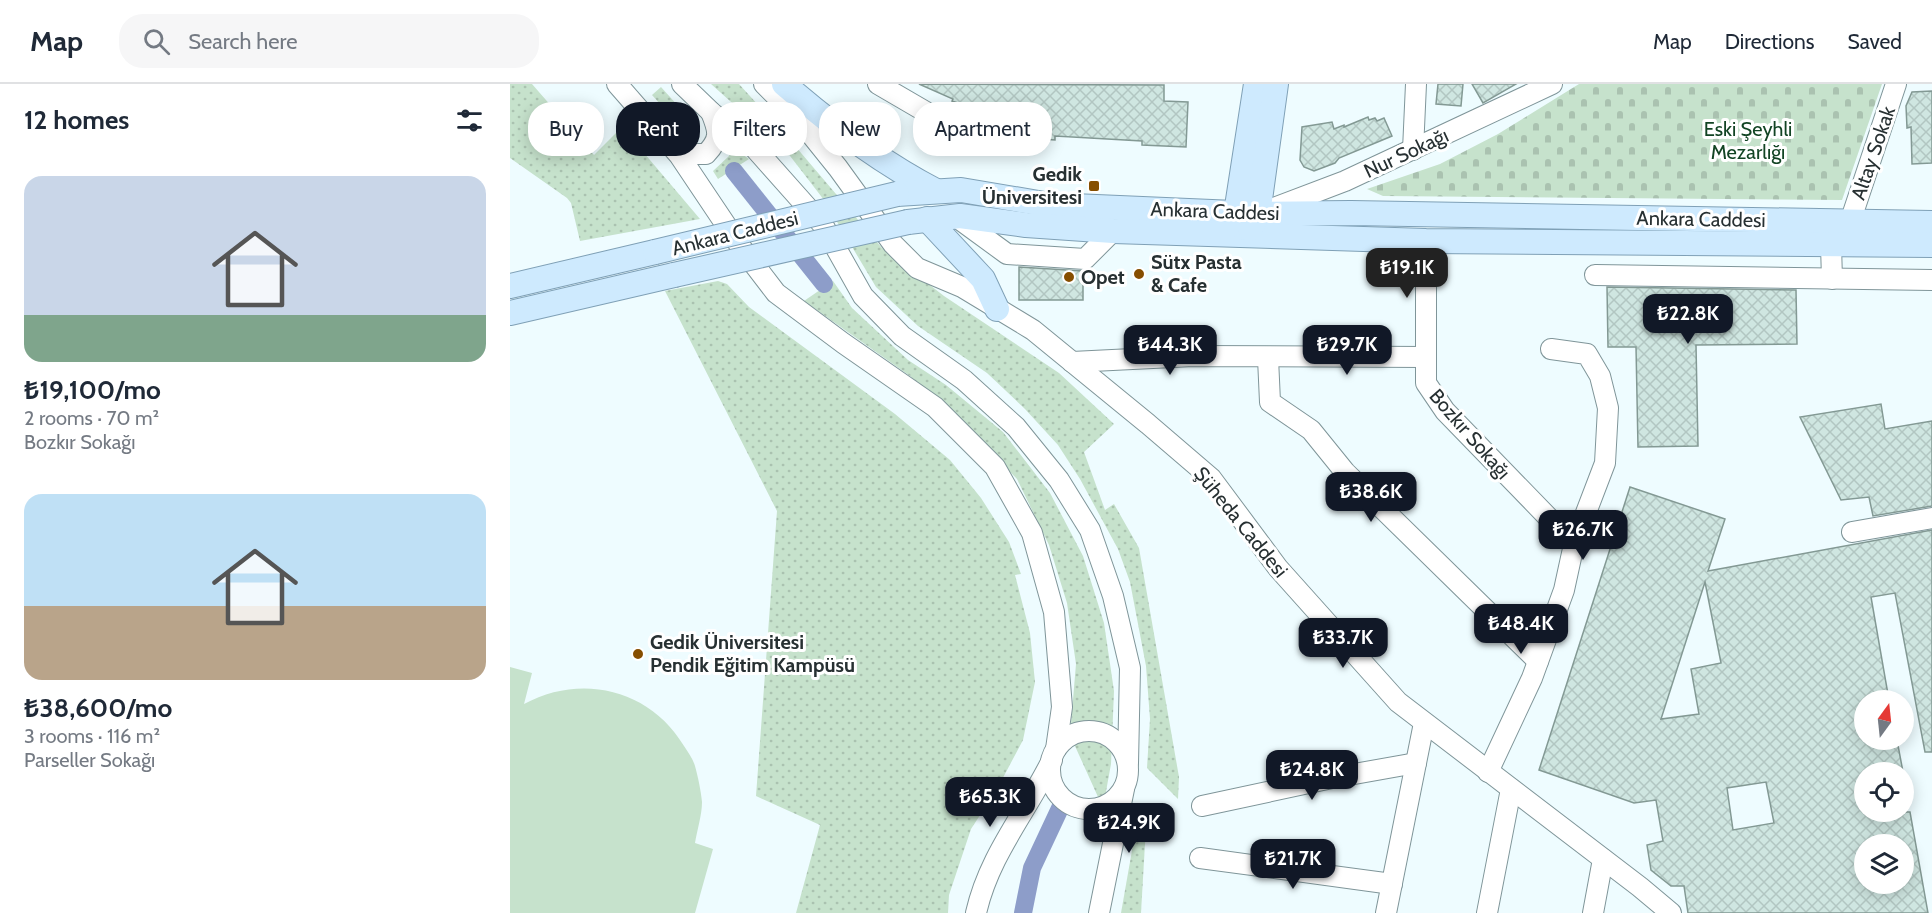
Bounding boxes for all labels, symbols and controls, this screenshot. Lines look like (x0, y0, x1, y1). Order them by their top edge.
search box (119, 14, 539, 68)
text: Map (30, 24, 83, 58)
icon: search (140, 25, 173, 58)
text: Search here (188, 28, 297, 55)
text: Map (1653, 29, 1692, 54)
text: Directions (1725, 29, 1814, 54)
text: Saved (1847, 29, 1902, 54)
chip: Buy (528, 102, 604, 156)
chip: Rent (616, 102, 700, 156)
chip: Filters (712, 102, 807, 156)
chip: New (819, 102, 901, 156)
chip: Apartment (913, 102, 1052, 156)
street label: Altay Sokak (1846, 103, 1900, 203)
text: 12 homes (24, 104, 129, 136)
icon: filters (453, 104, 486, 137)
park label: Eski Şeyhli Mezarlığı (1704, 117, 1792, 164)
street label: Nur Sokağı (1360, 123, 1452, 183)
place label: Gedik Üniversitesi (982, 162, 1082, 209)
marker: Gedik Üniversitesi (1087, 179, 1101, 193)
street label: Ankara Caddesi (1150, 197, 1280, 225)
street label: Ankara Caddesi (669, 206, 801, 260)
street label: Ankara Caddesi (1636, 206, 1766, 232)
icon: home (201, 215, 309, 323)
pin: ₺19.1K (1358, 248, 1456, 299)
place label: Sütx Pasta & Cafe (1151, 250, 1242, 297)
text: ₺19.1K (1380, 255, 1434, 279)
place label: Opet (1081, 265, 1125, 289)
marker: Sütx Pasta & Cafe (1132, 267, 1146, 281)
marker: Opet (1062, 270, 1076, 284)
pin: ₺22.8K (1639, 294, 1737, 345)
text: ₺22.8K (1657, 301, 1719, 325)
pin: ₺44.3K (1121, 325, 1219, 376)
pin: ₺29.7K (1298, 325, 1396, 376)
text: ₺44.3K (1138, 332, 1202, 356)
text: ₺29.7K (1317, 332, 1377, 356)
text: ₺19,100/mo (24, 374, 161, 406)
street label: Bozkır Sokağı (1424, 384, 1516, 484)
text: 2 rooms · 70 m² (24, 406, 159, 430)
text: Bozkır Sokağı (24, 430, 136, 454)
street label: Şüheda Caddesi (1189, 462, 1293, 582)
pin: ₺38.6K (1322, 472, 1420, 523)
text: ₺38.6K (1340, 479, 1402, 503)
pin: ₺26.7K (1534, 510, 1632, 561)
text: ₺26.7K (1553, 517, 1613, 541)
icon: home (201, 533, 309, 641)
pin: ₺48.4K (1472, 604, 1570, 655)
text: ₺48.4K (1488, 611, 1554, 635)
pin: ₺33.7K (1294, 618, 1392, 669)
text: ₺33.7K (1313, 625, 1373, 649)
place label: Gedik Üniversitesi Pendik Eğitim Kampüsü (650, 630, 855, 677)
marker: Gedik Üniversitesi Pendik Eğitim Kampüsü (631, 647, 645, 661)
north arrow (1854, 690, 1914, 750)
map controls (1854, 690, 1914, 894)
text: ₺38,600/mo (24, 692, 172, 724)
text: 3 rooms · 116 m² (24, 724, 160, 748)
text: Parseller Sokağı (24, 748, 155, 772)
pin: ₺24.8K (1263, 750, 1361, 801)
text: ₺24.8K (1280, 757, 1344, 781)
button: locate (1854, 762, 1914, 822)
pin: ₺65.3K (941, 777, 1039, 828)
text: ₺65.3K (959, 784, 1021, 808)
pin: ₺24.9K (1080, 803, 1178, 854)
text: ₺24.9K (1098, 810, 1160, 834)
button: layers (1854, 834, 1914, 894)
pin: ₺21.7K (1244, 839, 1342, 890)
text: ₺21.7K (1264, 846, 1322, 870)

